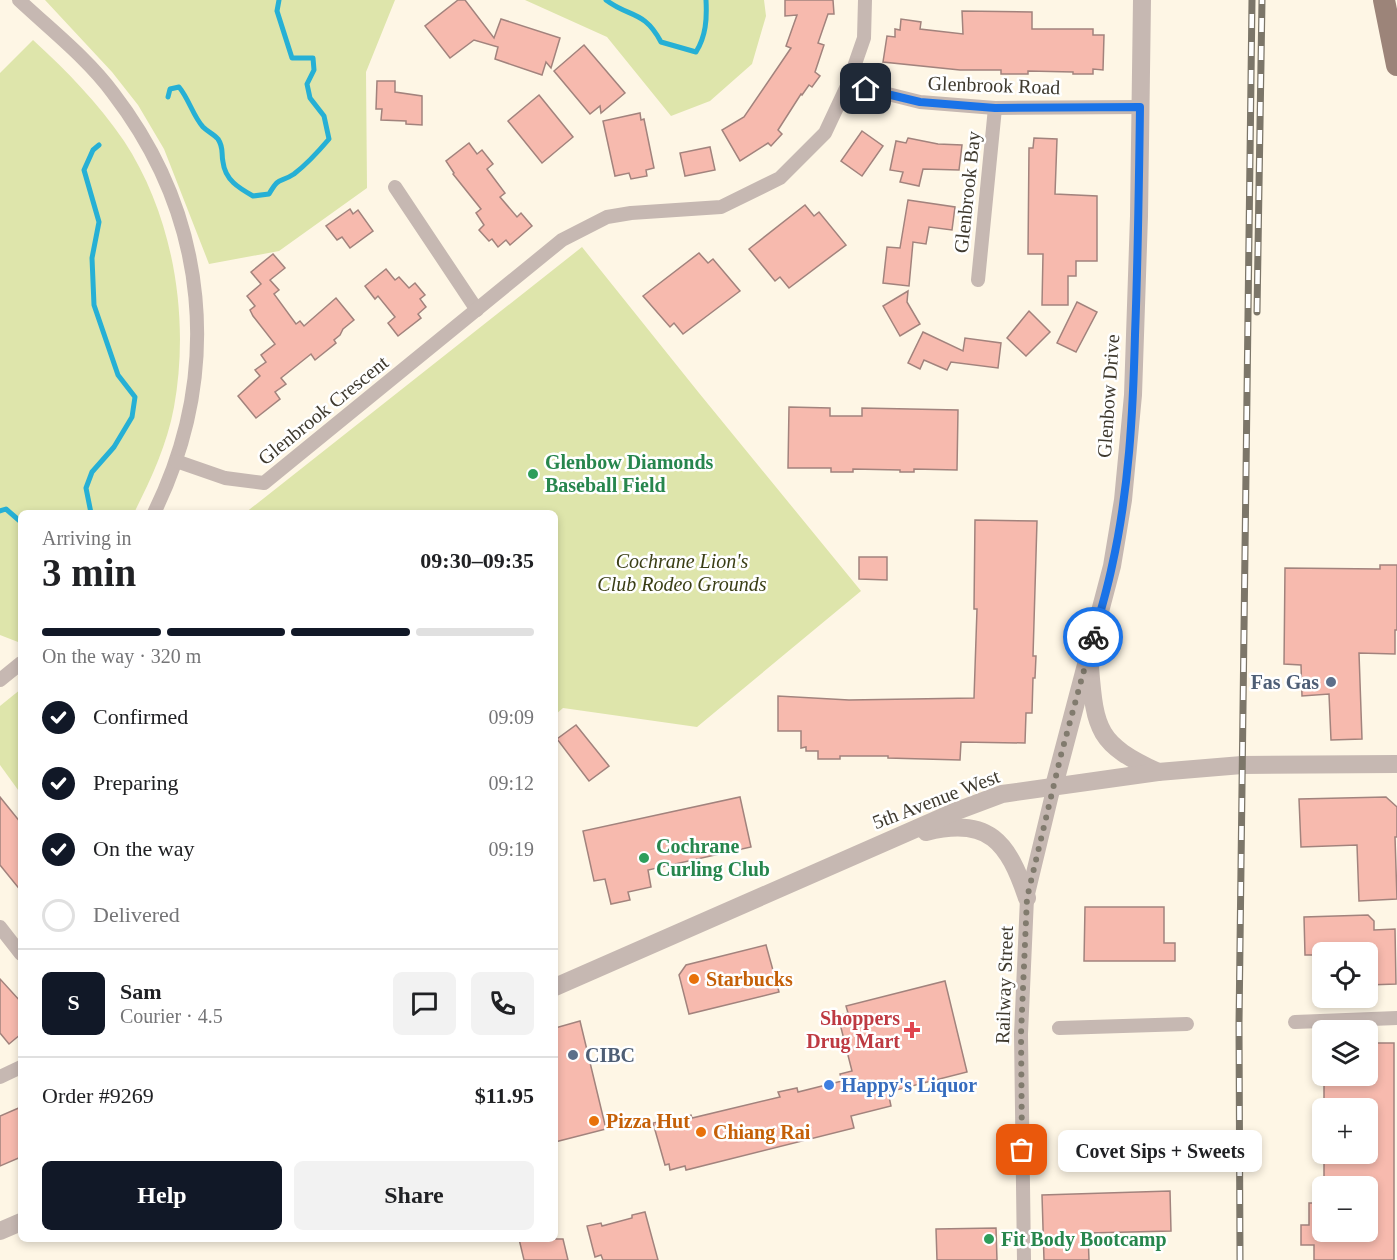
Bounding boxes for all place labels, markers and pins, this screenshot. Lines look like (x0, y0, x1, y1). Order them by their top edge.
pin (840, 63, 891, 114)
place label: Glenbow Diamonds Baseball Field (545, 451, 714, 496)
marker: Glenbow Diamonds Baseball Field (526, 467, 540, 481)
place label: Fas Gas (1251, 671, 1319, 693)
marker: Fas Gas (1324, 675, 1338, 689)
place label: Cochrane Curling Club (656, 835, 770, 881)
marker: Cochrane Curling Club (637, 851, 651, 865)
place label: Starbucks (706, 968, 793, 990)
marker: Starbucks (687, 972, 701, 986)
place label: Shoppers Drug Mart (806, 1007, 900, 1053)
marker: Shoppers Drug Mart (905, 1023, 919, 1037)
place label: CIBC (585, 1044, 635, 1066)
marker: CIBC (566, 1048, 580, 1062)
place label: Happy's Liquor (841, 1074, 977, 1097)
marker: Happy's Liquor (822, 1078, 836, 1092)
place label: Pizza Hut (606, 1110, 690, 1132)
marker: Pizza Hut (587, 1114, 601, 1128)
place label: Chiang Rai (713, 1121, 811, 1144)
pin (996, 1124, 1047, 1175)
marker: Chiang Rai (694, 1125, 708, 1139)
callout: Covet Sips + Sweets (1058, 1129, 1262, 1171)
place label: Fit Body Bootcamp (1001, 1228, 1167, 1251)
marker: Fit Body Bootcamp (982, 1232, 996, 1246)

